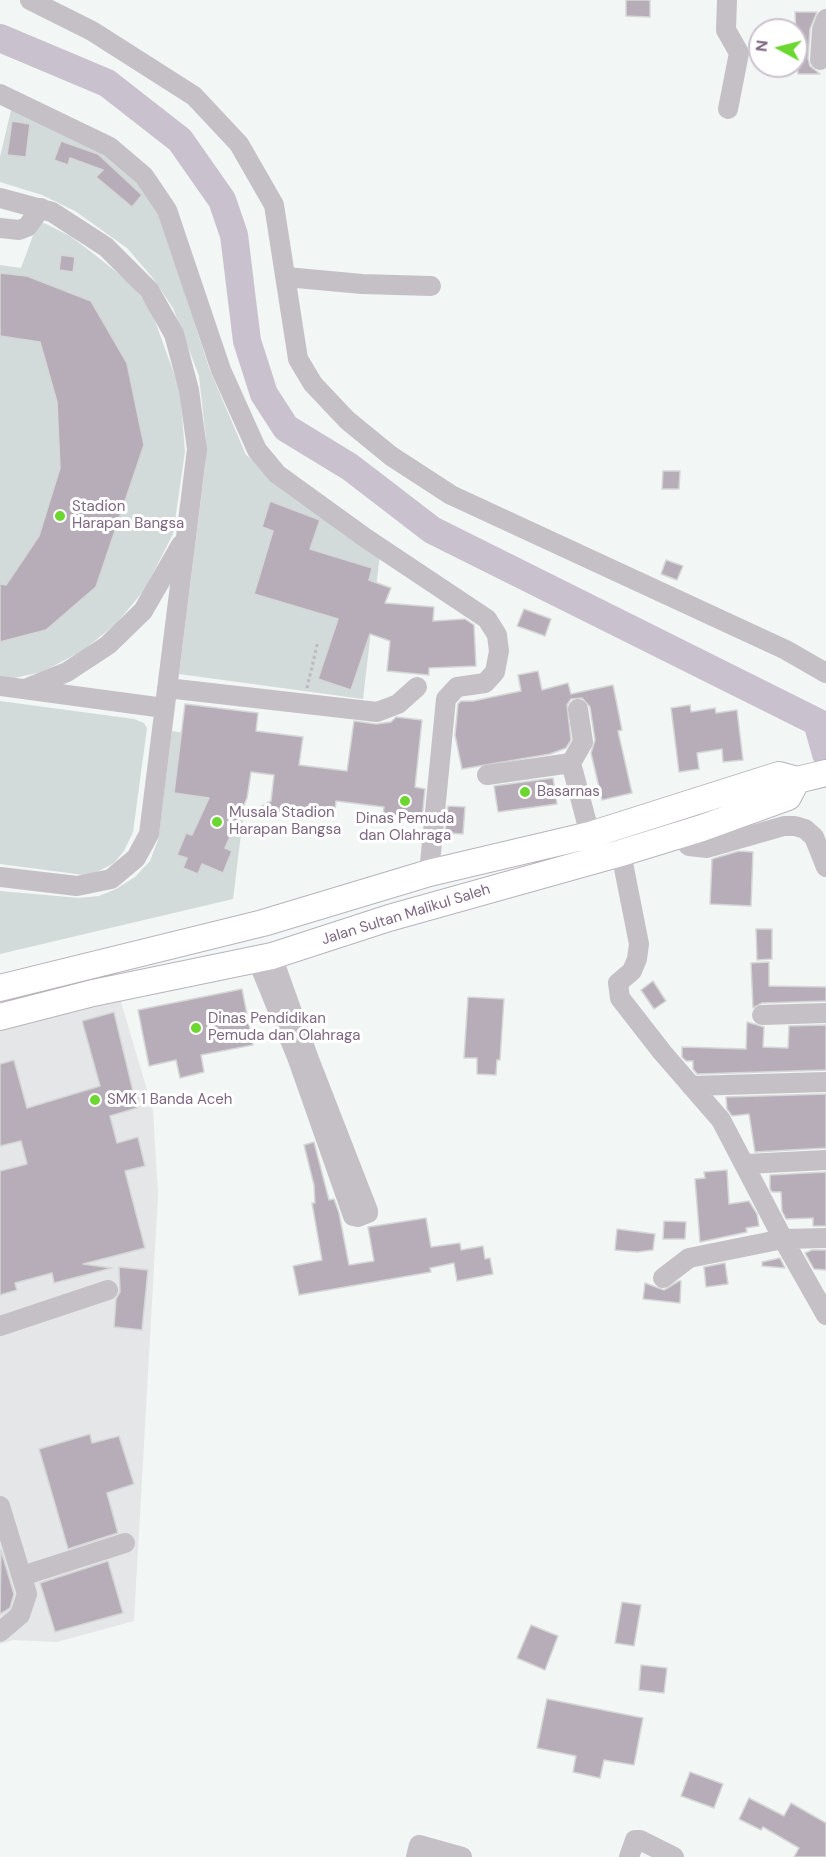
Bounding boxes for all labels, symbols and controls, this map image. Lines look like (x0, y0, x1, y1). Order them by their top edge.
north arrow (748, 18, 808, 78)
text: N (750, 39, 773, 53)
place label: Stadion Harapan Bangsa (72, 498, 184, 533)
marker: Stadion Harapan Bangsa (53, 509, 67, 523)
place label: Basarnas (537, 783, 600, 801)
marker: Basarnas (518, 785, 532, 799)
marker: Dinas Pemuda dan Olahraga (398, 794, 412, 808)
place label: Musala Stadion Harapan Bangsa (229, 804, 341, 839)
place label: Dinas Pemuda dan Olahraga (356, 810, 454, 845)
marker: Musala Stadion Harapan Bangsa (210, 815, 224, 829)
street label: Jalan Sultan Malikul Saleh (319, 881, 493, 949)
place label: Dinas Pendidikan Pemuda dan Olahraga (208, 1010, 360, 1045)
marker: Dinas Pendidikan Pemuda dan Olahraga (189, 1021, 203, 1035)
place label: SMK 1 Banda Aceh (107, 1091, 232, 1109)
marker: SMK 1 Banda Aceh (88, 1093, 102, 1107)

